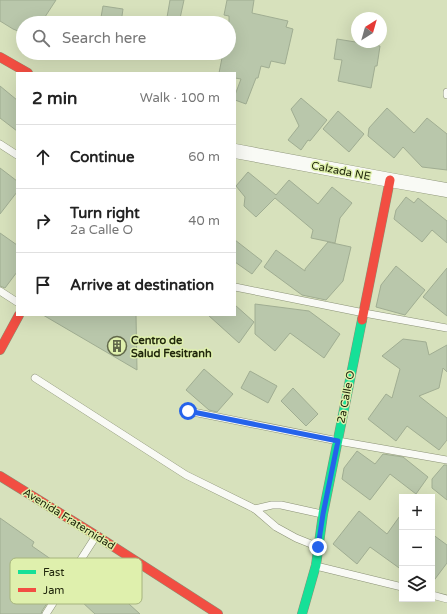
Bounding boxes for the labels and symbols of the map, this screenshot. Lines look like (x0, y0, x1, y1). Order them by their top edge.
north arrow (351, 12, 387, 48)
street label: Calzada NE (310, 159, 372, 183)
place label: Centro de Salud Fesitranh (131, 334, 212, 360)
building icon: Centro de Salud Fesitranh (106, 335, 128, 357)
street label: 2a Calle O (335, 370, 357, 424)
route start (179, 402, 197, 420)
street label: Avenida Fraternidad (21, 485, 117, 553)
route end (309, 538, 327, 556)
legend (10, 558, 142, 604)
text: Fast (43, 566, 64, 579)
text: Jam (43, 584, 64, 597)

